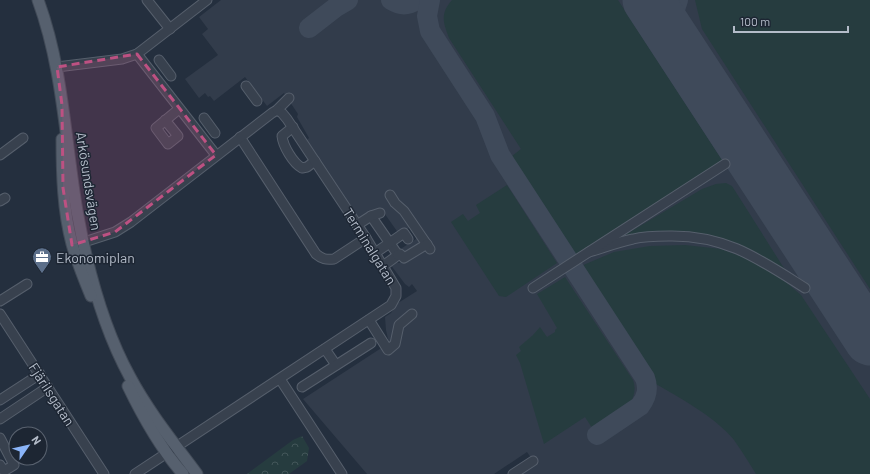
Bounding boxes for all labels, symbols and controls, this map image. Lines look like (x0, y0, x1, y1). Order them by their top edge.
scale bar (734, 8, 848, 34)
text: 100 m (740, 14, 770, 28)
street label: Arkösundsvägen (73, 130, 105, 232)
street label: Terminalgatan (340, 205, 400, 287)
office icon: Ekonomiplan (31, 246, 53, 274)
place label: Ekonomiplan (56, 249, 135, 266)
street label: Fjärilsgatan (25, 359, 79, 429)
north arrow (8, 426, 48, 466)
text: N (29, 433, 44, 447)

